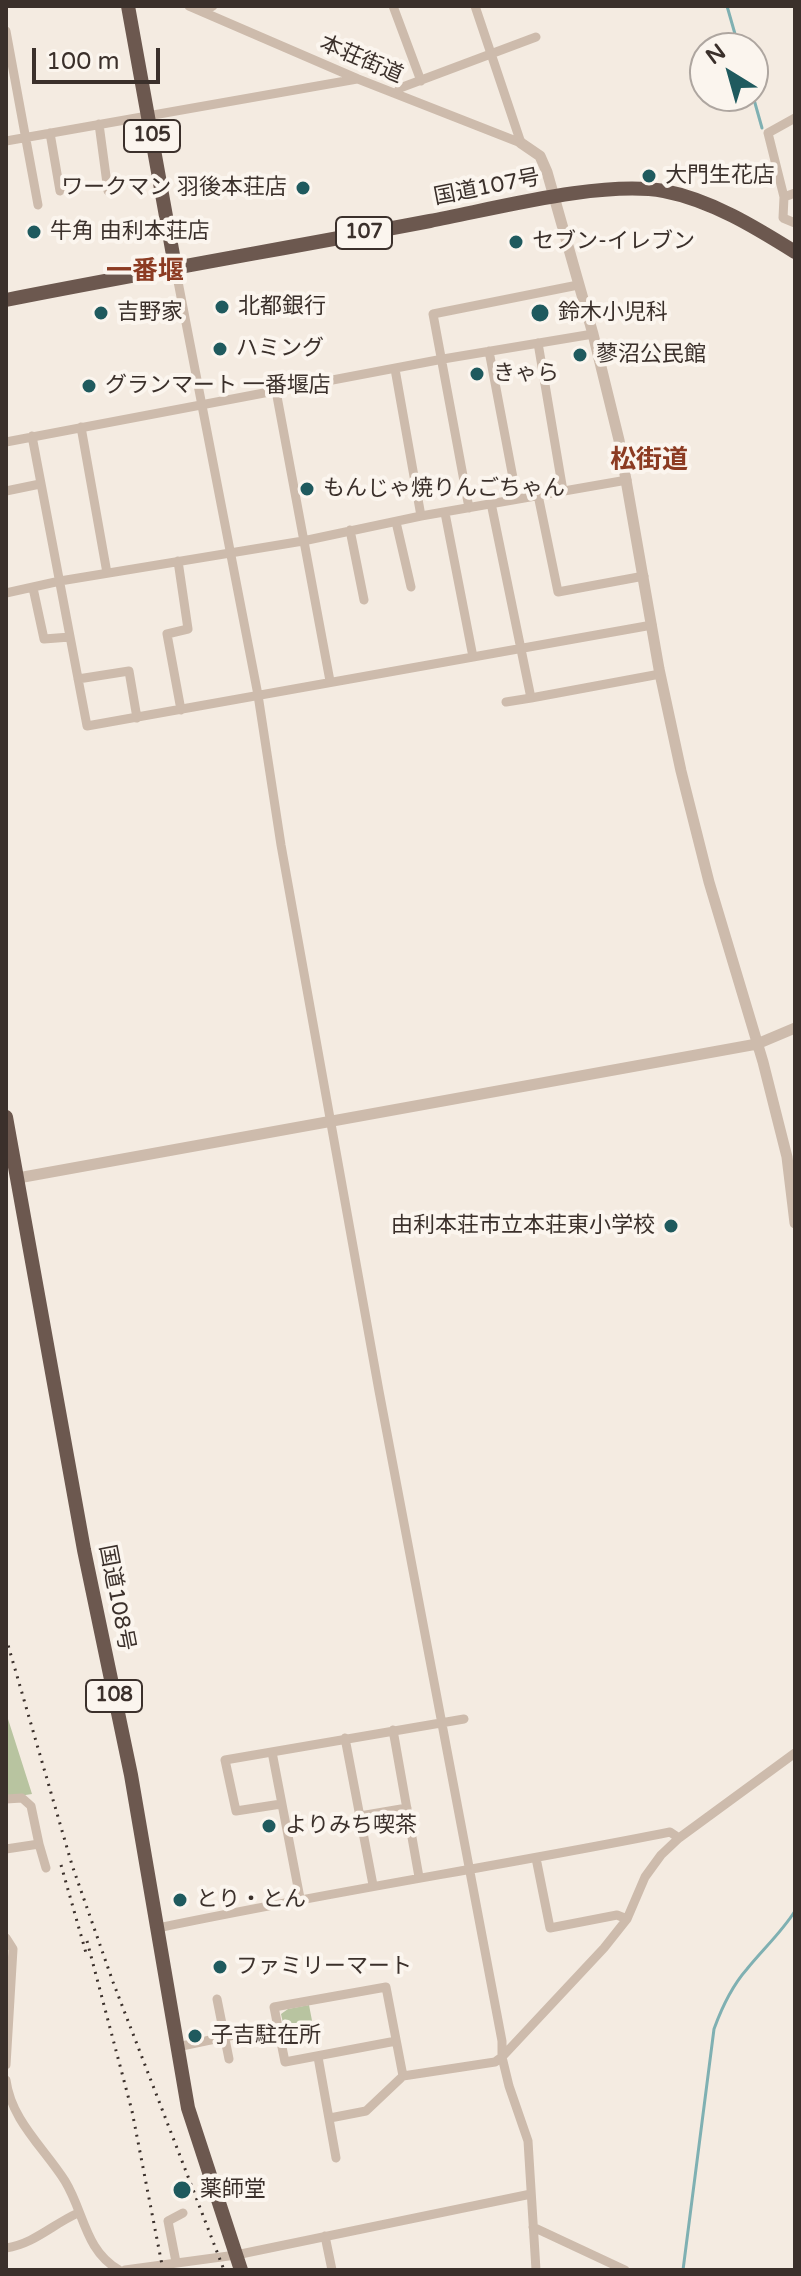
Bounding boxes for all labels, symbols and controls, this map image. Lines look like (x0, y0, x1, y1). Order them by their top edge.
street label: 本荘街道 (315, 31, 407, 89)
scale bar (36, 32, 164, 82)
north arrow (689, 32, 769, 112)
text: N (701, 39, 731, 70)
text: 100 m (46, 47, 120, 76)
road number: 105 (124, 120, 180, 152)
place label: 大門生花店 (665, 163, 775, 189)
street label: 国道107号 (432, 165, 542, 211)
marker: 大門生花店 (640, 167, 658, 185)
place label: ワークマン 羽後本荘店 (61, 175, 287, 201)
marker: ワークマン 羽後本荘店 (294, 179, 312, 197)
road number: 107 (336, 217, 392, 249)
place label: 牛角 由利本荘店 (50, 219, 210, 245)
marker: 牛角 由利本荘店 (25, 223, 43, 241)
place label: セブン-イレブン (532, 229, 695, 255)
marker: セブン-イレブン (507, 233, 525, 251)
district label: 一番堰 (106, 256, 184, 288)
place label: 北都銀行 (238, 294, 326, 320)
marker: 北都銀行 (213, 298, 231, 316)
place label: 吉野家 (117, 300, 183, 326)
place label: 鈴木小児科 (558, 300, 668, 326)
marker: 鈴木小児科 (529, 302, 551, 324)
marker: 吉野家 (92, 304, 110, 322)
place label: ハミング (236, 336, 324, 362)
marker: ハミング (211, 340, 229, 358)
place label: 蓼沼公民館 (596, 342, 706, 368)
marker: 蓼沼公民館 (571, 346, 589, 364)
place label: きゃら (493, 361, 559, 387)
marker: きゃら (468, 365, 486, 383)
place label: グランマート 一番堰店 (105, 373, 331, 399)
marker: グランマート 一番堰店 (80, 377, 98, 395)
district label: 松街道 (610, 445, 688, 477)
place label: もんじゃ焼りんごちゃん (323, 476, 565, 502)
marker: もんじゃ焼りんごちゃん (298, 480, 316, 498)
place label: 由利本荘市立本荘東小学校 (391, 1213, 655, 1239)
marker: 由利本荘市立本荘東小学校 (662, 1217, 680, 1235)
street label: 国道108号 (93, 1543, 139, 1653)
road number: 108 (86, 1680, 142, 1712)
place label: よりみち喫茶 (285, 1813, 417, 1839)
marker: よりみち喫茶 (260, 1817, 278, 1835)
place label: とり・とん (196, 1887, 306, 1913)
marker: とり・とん (171, 1891, 189, 1909)
place label: ファミリーマート (236, 1954, 412, 1980)
marker: ファミリーマート (211, 1958, 229, 1976)
place label: 子吉駐在所 (211, 2023, 321, 2049)
marker: 子吉駐在所 (186, 2027, 204, 2045)
place label: 薬師堂 (200, 2177, 266, 2203)
marker: 薬師堂 (171, 2179, 193, 2201)

